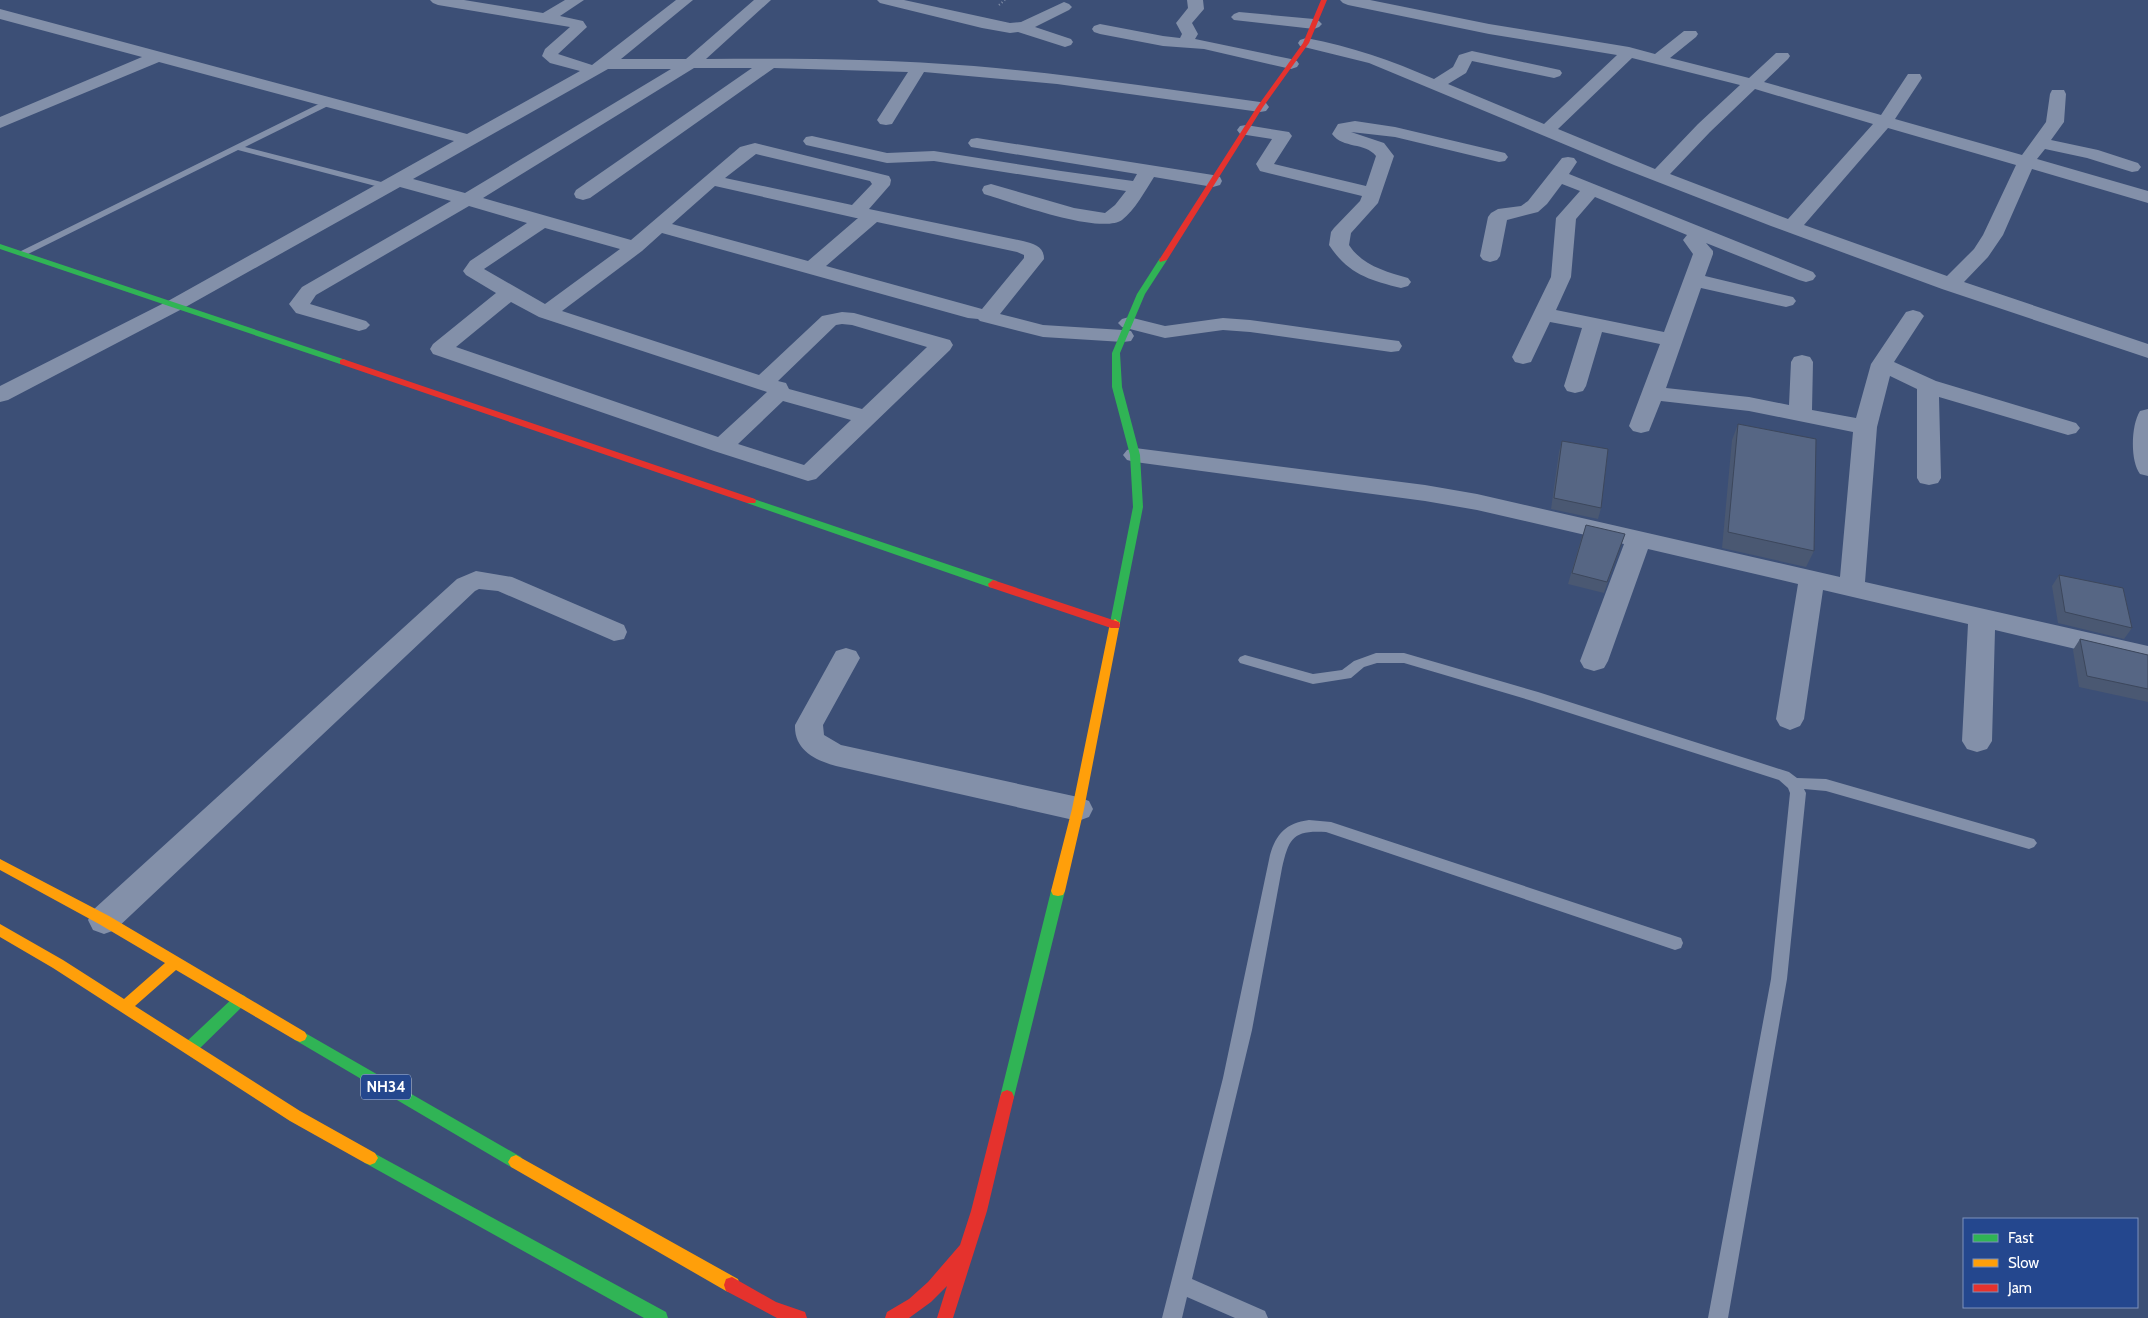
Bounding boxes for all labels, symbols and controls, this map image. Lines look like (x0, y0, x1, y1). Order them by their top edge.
road number: NH34 (361, 1074, 411, 1100)
legend (1963, 1218, 2138, 1308)
text: Fast (2008, 1229, 2033, 1247)
text: Slow (2008, 1254, 2039, 1272)
text: Jam (2007, 1279, 2032, 1297)

